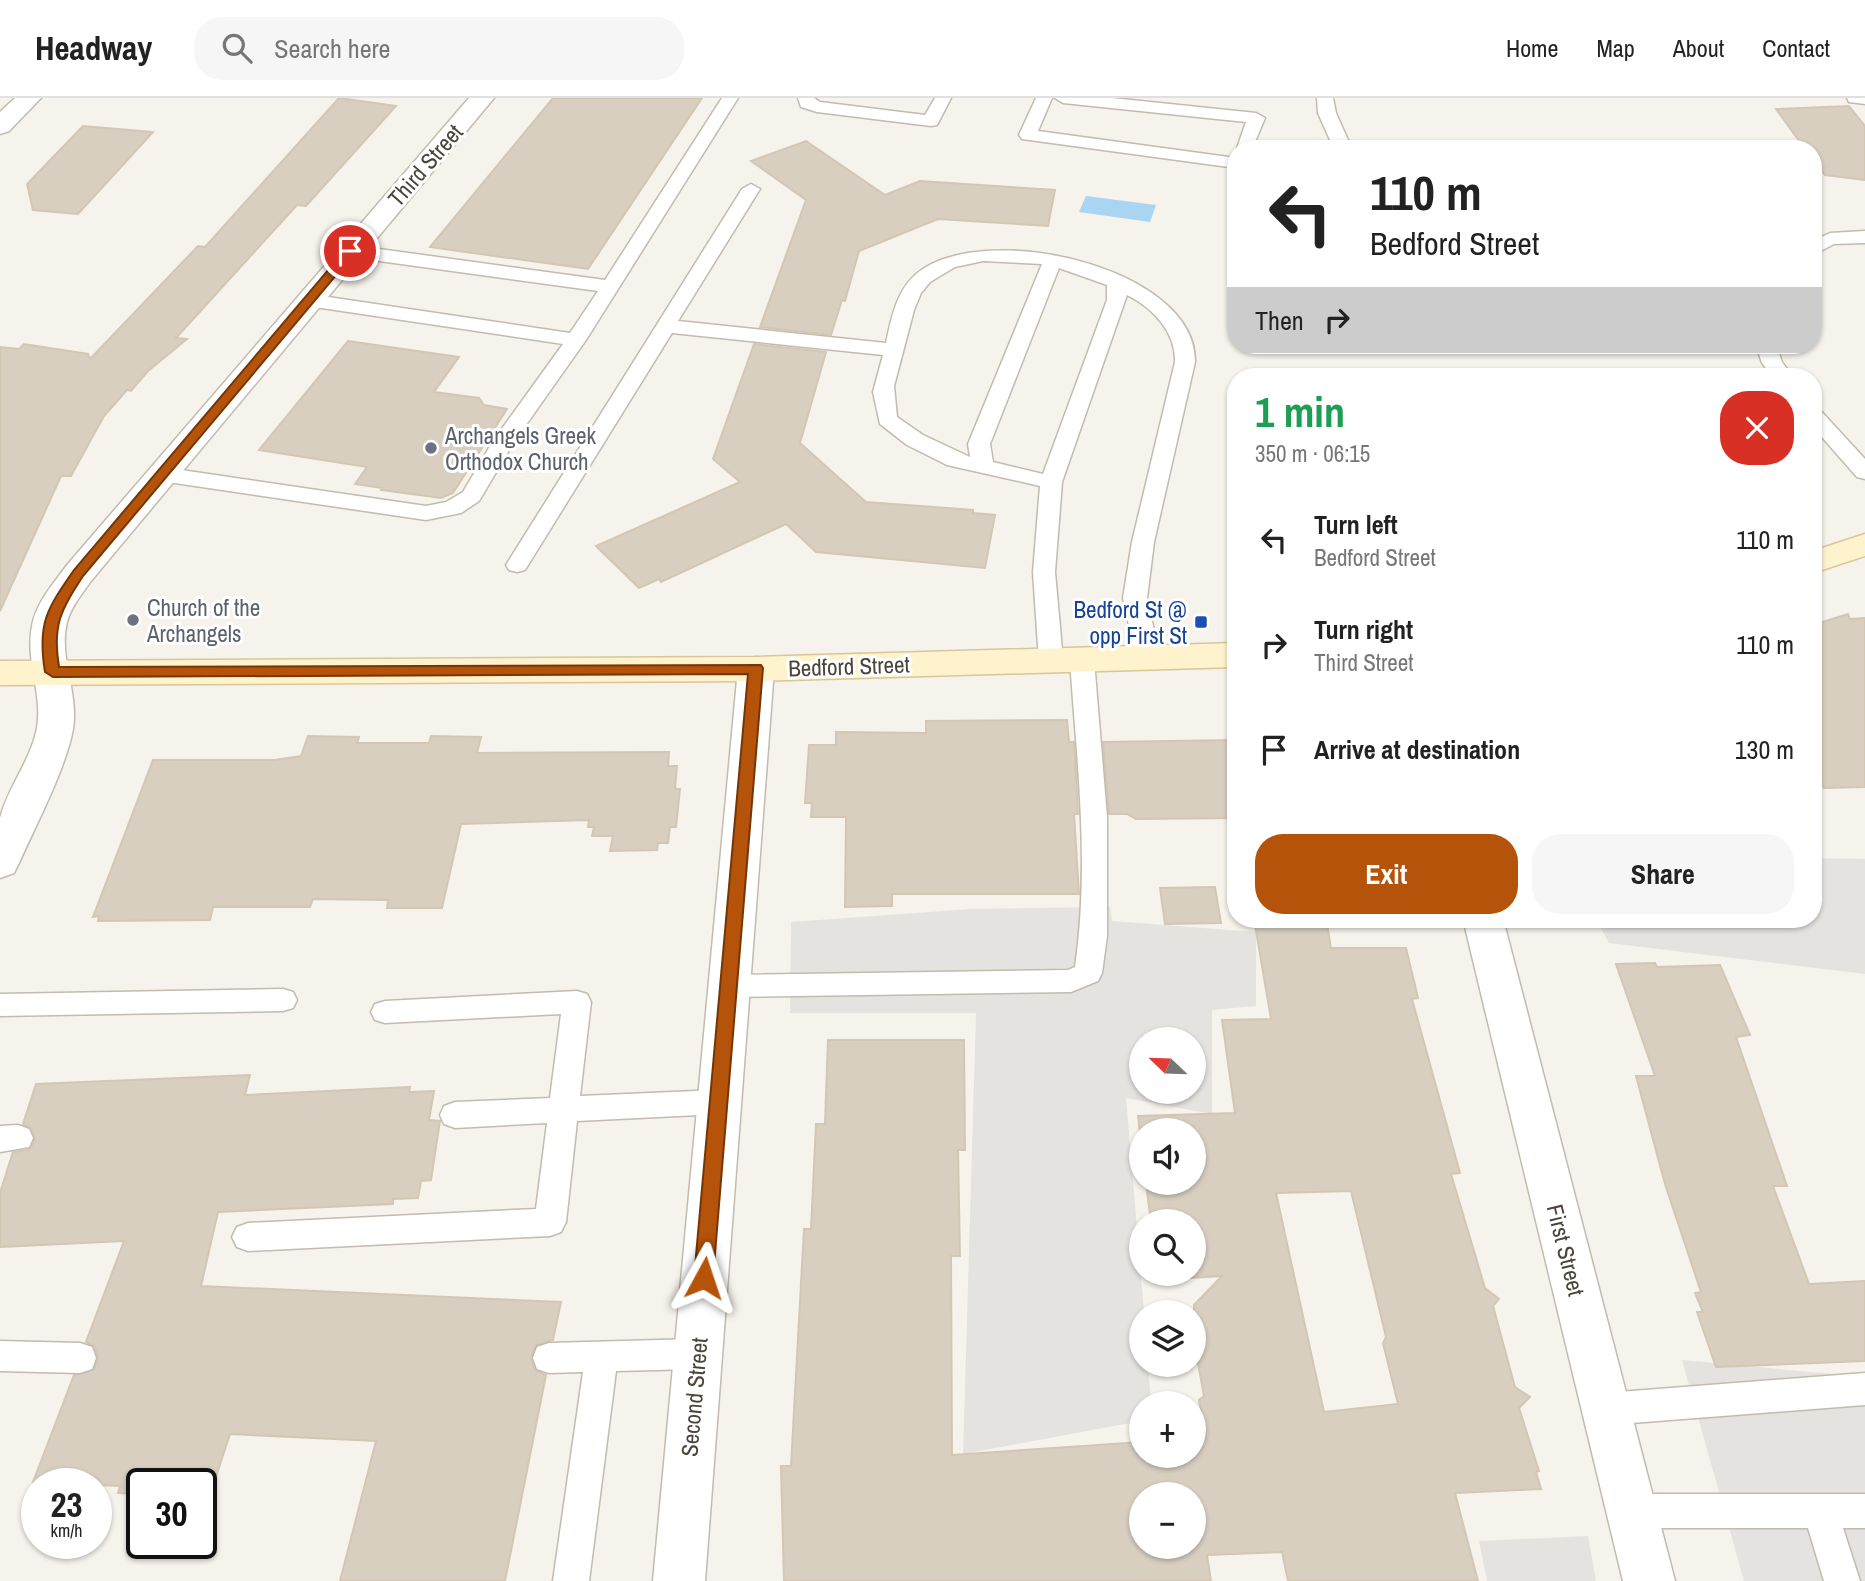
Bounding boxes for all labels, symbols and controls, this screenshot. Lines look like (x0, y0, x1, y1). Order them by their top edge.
search box (194, 17, 684, 80)
text: Headway (35, 26, 152, 70)
icon: search (218, 29, 256, 67)
text: Search here (274, 31, 390, 66)
text: Home (1506, 32, 1558, 64)
text: Map (1596, 32, 1635, 64)
text: About (1673, 32, 1724, 64)
text: Contact (1762, 32, 1830, 64)
street label: Third Street (381, 117, 469, 213)
text: 110 m (1370, 159, 1482, 225)
icon: left (1255, 168, 1346, 259)
pin (320, 221, 380, 281)
text: Bedford Street (1370, 222, 1539, 265)
icon: arrive (331, 232, 369, 270)
icon: right (1318, 301, 1356, 339)
text: Then (1255, 303, 1304, 338)
text: 1 min (1255, 384, 1345, 440)
button: close (1720, 391, 1794, 465)
place label: Archangels Greek Orthodox Church (444, 420, 597, 477)
text: 350 m · 06:15 (1255, 438, 1370, 469)
marker: Archangels Greek Orthodox Church (423, 440, 439, 456)
text: Turn left (1314, 507, 1398, 542)
icon: left (1255, 521, 1293, 559)
text: 110 m (1736, 522, 1794, 557)
text: Bedford Street (1314, 542, 1436, 573)
place label: Church of the Archangels (146, 592, 260, 649)
place label: Bedford St @ opp First St (1073, 594, 1187, 651)
marker: Church of the Archangels (125, 612, 141, 628)
text: Turn right (1314, 612, 1413, 647)
marker: Bedford St @ opp First St (1193, 614, 1209, 630)
icon: right (1255, 626, 1293, 664)
text: 110 m (1736, 627, 1794, 662)
text: Third Street (1314, 647, 1414, 678)
street label: Bedford Street (788, 648, 910, 684)
icon: arrive (1255, 731, 1293, 769)
text: Arrive at destination (1314, 732, 1520, 767)
text: 130 m (1735, 732, 1794, 767)
button: Exit (1255, 834, 1518, 914)
button: Share (1532, 834, 1794, 914)
north arrow (1129, 1027, 1206, 1104)
map controls (1129, 1027, 1206, 1559)
button: sound (1129, 1118, 1206, 1195)
street label: First Street (1540, 1201, 1592, 1299)
button: search (1129, 1209, 1206, 1286)
position arrow (667, 1241, 741, 1315)
button: layers (1129, 1300, 1206, 1377)
street label: Second Street (673, 1336, 715, 1458)
button: + (1129, 1391, 1206, 1468)
speed limit sign: 30 (126, 1468, 217, 1559)
text: 23 (51, 1481, 82, 1528)
button: − (1129, 1482, 1206, 1559)
text: km/h (51, 1518, 83, 1543)

